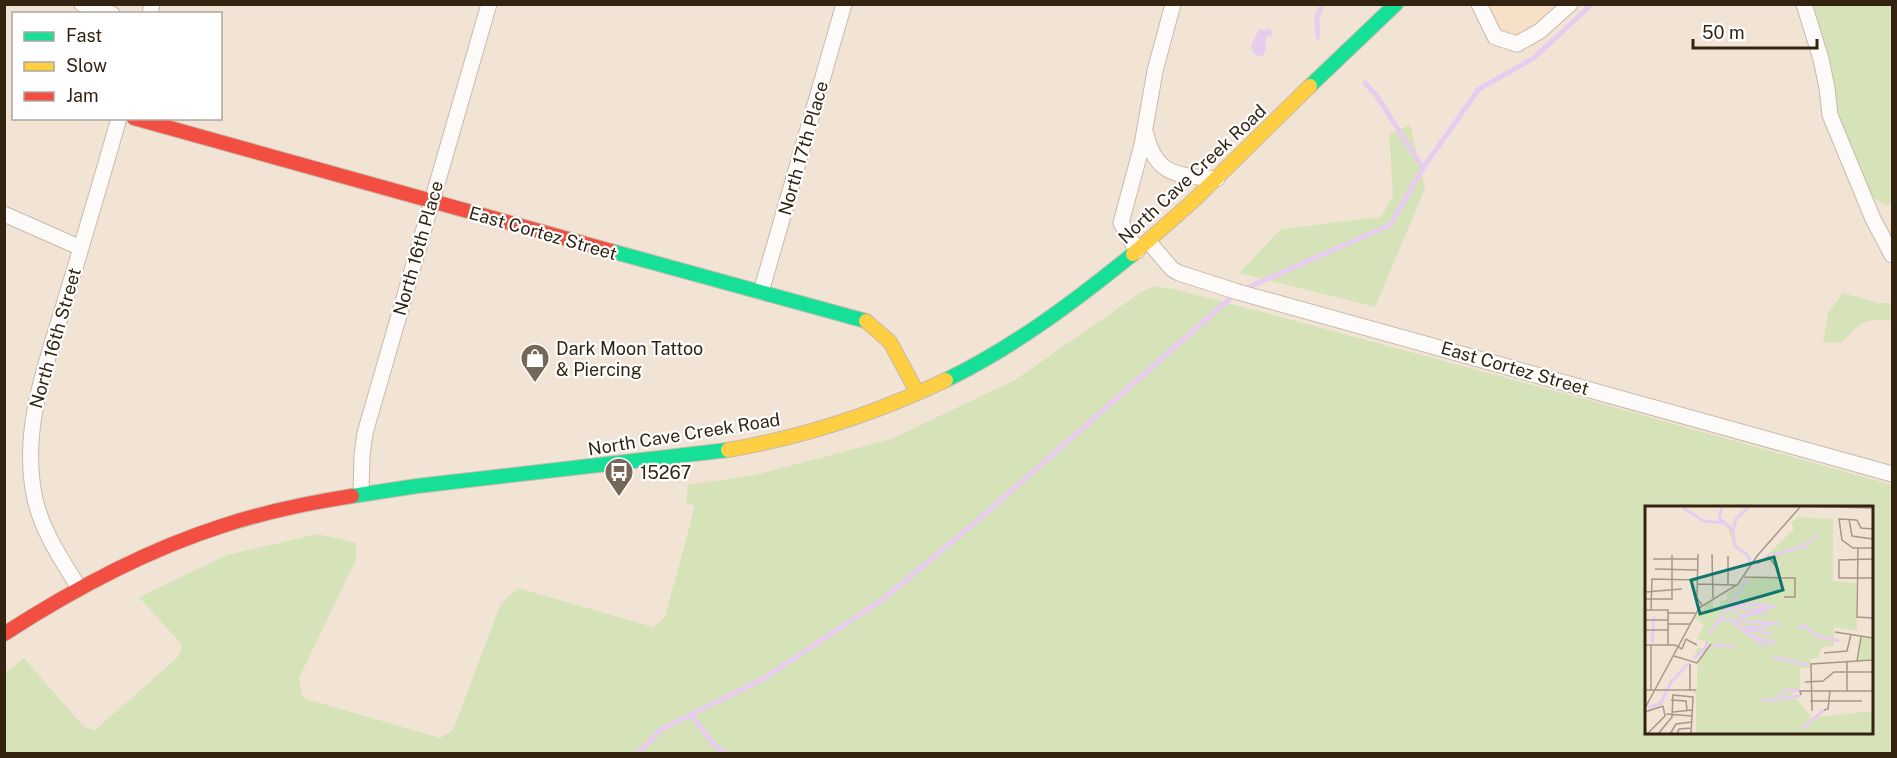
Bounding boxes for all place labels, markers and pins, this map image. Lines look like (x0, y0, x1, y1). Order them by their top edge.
place label: Dark Moon Tattoo & Piercing (556, 338, 703, 380)
shop icon: Dark Moon Tattoo & Piercing (519, 342, 551, 384)
bus stop icon: 15267 (603, 456, 635, 498)
place label: 15267 (640, 462, 691, 483)

